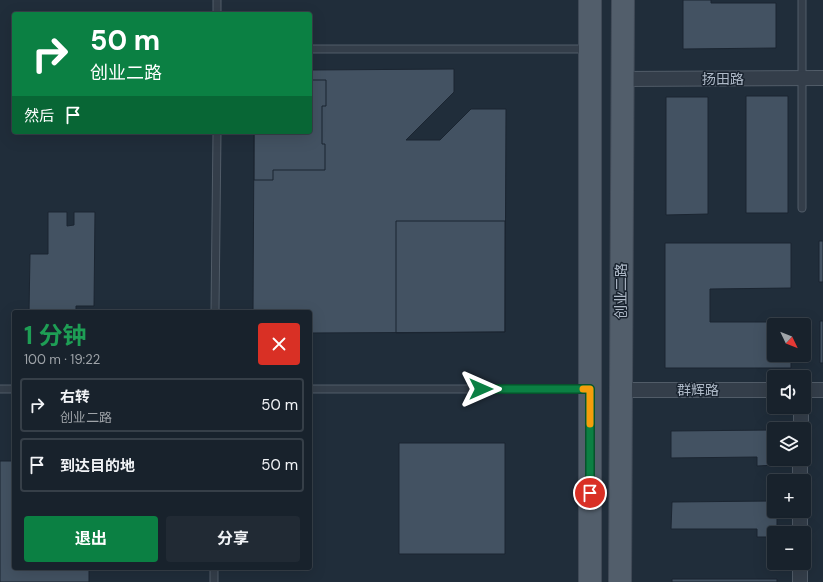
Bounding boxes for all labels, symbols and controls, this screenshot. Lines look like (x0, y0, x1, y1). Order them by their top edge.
text: 50 m (90, 22, 160, 59)
icon: right (24, 28, 76, 80)
text: 创业二路 (90, 61, 162, 85)
street label: 扬田路 (702, 70, 744, 88)
icon: arrive (62, 104, 84, 126)
text: 然后 (24, 106, 54, 126)
street label: 创业二路 (612, 263, 630, 319)
north arrow (767, 318, 811, 362)
map controls (767, 318, 811, 570)
text: 1 分钟 (24, 320, 86, 351)
button: close (258, 323, 300, 365)
text: 100 m · 19:22 (24, 351, 100, 368)
position arrow (460, 368, 502, 410)
button: sound (767, 370, 811, 414)
street label: 群辉路 (677, 381, 719, 399)
text: 右转 (60, 387, 90, 407)
icon: right (26, 394, 48, 416)
text: 50 m (261, 395, 298, 415)
text: 创业二路 (60, 409, 112, 426)
button: layers (767, 422, 811, 466)
icon: arrive (26, 454, 48, 476)
text: 50 m (261, 455, 298, 475)
text: 到达目的地 (60, 456, 135, 476)
button: + (767, 474, 811, 518)
pin (573, 476, 607, 510)
icon: arrive (579, 482, 601, 504)
button: 退出 (24, 516, 158, 562)
button: 分享 (166, 516, 300, 562)
button: − (767, 526, 811, 570)

